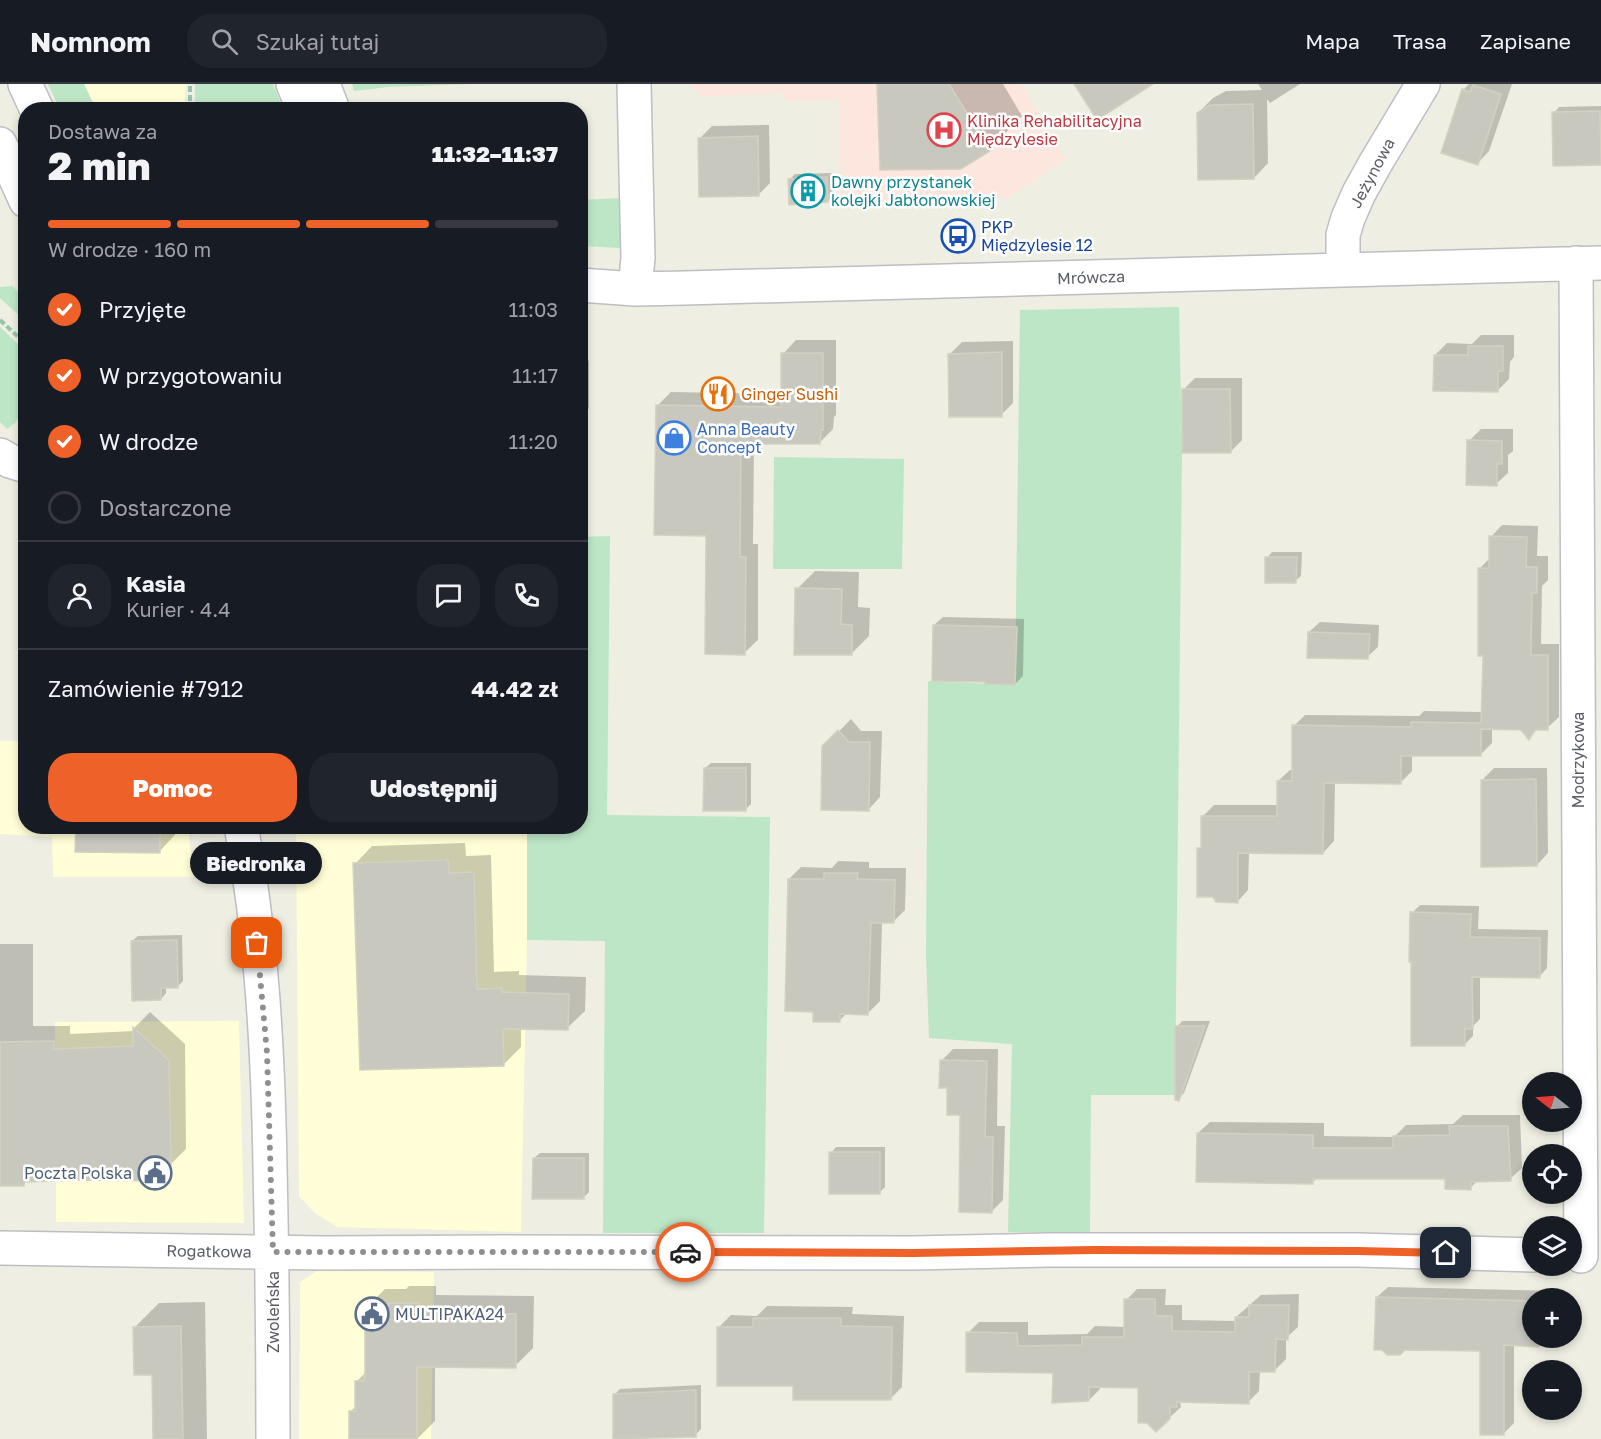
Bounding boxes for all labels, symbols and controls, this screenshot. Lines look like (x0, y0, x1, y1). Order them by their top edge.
search box (187, 14, 607, 68)
text: Nomnom (30, 25, 151, 58)
icon: search (208, 25, 241, 58)
text: Szukaj tutaj (256, 28, 380, 55)
text: Mapa (1305, 28, 1360, 54)
text: Trasa (1393, 28, 1447, 54)
text: Zapisane (1480, 28, 1571, 54)
place label: Klinika Rehabilitacyjna Międzylesie (967, 111, 1142, 149)
hospital icon: Klinika Rehabilitacyjna Międzylesie (926, 112, 962, 148)
text: Dostawa za (48, 119, 157, 143)
street label: Jeżynowa (1345, 135, 1399, 211)
text: 11:32–11:37 (432, 140, 558, 167)
text: 2 min (48, 142, 151, 189)
place label: Dawny przystanek kolejki Jabłonowskiej (831, 172, 996, 210)
building icon: Dawny przystanek kolejki Jabłonowskiej (790, 173, 826, 209)
place label: PKP Międzylesie 12 (981, 217, 1093, 255)
bus stop icon: PKP Międzylesie 12 (940, 218, 976, 254)
text: W drodze · 160 m (48, 237, 211, 261)
street label: Mrówcza (1057, 266, 1125, 288)
icon: check (48, 293, 81, 326)
text: Przyjęte (99, 296, 186, 323)
text: 11:03 (509, 297, 558, 321)
icon: check (48, 359, 81, 392)
text: W przygotowaniu (99, 362, 282, 389)
text: 11:17 (512, 363, 558, 387)
restaurant icon: Ginger Sushi (700, 376, 736, 412)
place label: Ginger Sushi (741, 384, 838, 404)
place label: Anna Beauty Concept (697, 419, 795, 457)
shop icon: Anna Beauty Concept (656, 420, 692, 456)
icon: check (48, 425, 81, 458)
text: W drodze (99, 428, 198, 455)
text: 11:20 (509, 429, 558, 453)
text: Dostarczone (99, 494, 232, 521)
button: person (48, 564, 111, 627)
button: chat (417, 564, 480, 627)
button: phone (495, 564, 558, 627)
text: Kasia (126, 570, 186, 597)
text: Kurier · 4.4 (126, 597, 230, 621)
text: Zamówienie #7912 (48, 675, 244, 702)
text: 44.42 zł (471, 675, 558, 702)
street label: Modrzykowa (1568, 712, 1588, 808)
button: Pomoc (48, 753, 297, 822)
button: Udostępnij (309, 753, 558, 822)
callout: Biedronka (191, 841, 323, 883)
text: Biedronka (206, 851, 306, 875)
pin (231, 917, 282, 968)
icon: bag (240, 926, 273, 959)
north arrow (1522, 1072, 1582, 1132)
map controls (1522, 1072, 1582, 1420)
button: locate (1522, 1144, 1582, 1204)
public building icon: Poczta Polska (137, 1155, 173, 1191)
place label: Poczta Polska (24, 1163, 132, 1183)
button: layers (1522, 1216, 1582, 1276)
courier (655, 1222, 715, 1282)
pin (1420, 1227, 1471, 1278)
icon: car (669, 1236, 702, 1269)
icon: home (1429, 1236, 1462, 1269)
street label: Rogatkowa (166, 1240, 252, 1262)
street label: Zwoleńska (263, 1271, 283, 1353)
button: + (1522, 1288, 1582, 1348)
public building icon: MULTIPAKA24 (354, 1296, 390, 1332)
place label: MULTIPAKA24 (395, 1304, 504, 1324)
button: − (1522, 1360, 1582, 1420)

